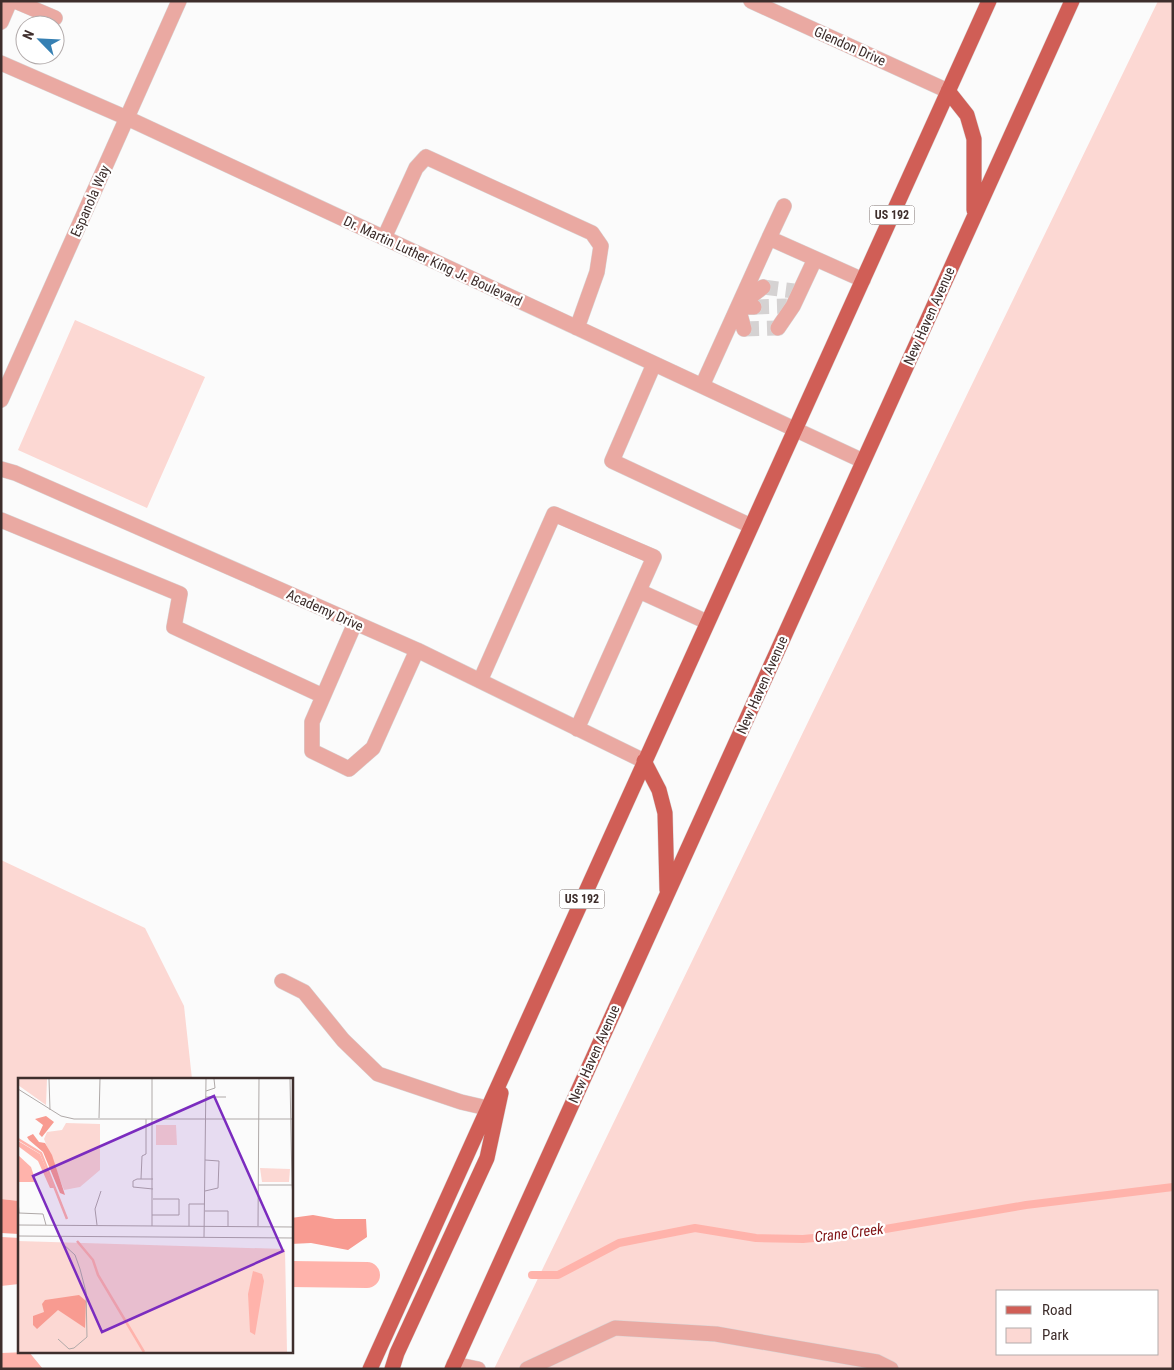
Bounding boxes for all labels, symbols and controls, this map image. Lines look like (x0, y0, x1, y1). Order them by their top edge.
north arrow (15, 15, 65, 65)
street label: Glendon Drive (812, 23, 889, 69)
text: N (19, 28, 37, 42)
street label: Espanola Way (67, 163, 113, 239)
road number: US 192 (870, 206, 914, 224)
street label: Dr. Martin Luther King Jr. Boulevard (341, 212, 525, 310)
street label: New Haven Avenue (900, 264, 958, 367)
street label: Academy Drive (284, 586, 366, 634)
street label: New Haven Avenue (733, 633, 791, 736)
road number: US 192 (560, 890, 604, 909)
street label: New Haven Avenue (565, 1002, 623, 1105)
inset map (18, 1078, 292, 1352)
water label: Crane Creek (813, 1220, 885, 1246)
legend (996, 1290, 1159, 1355)
text: Road (1042, 1301, 1072, 1319)
text: Park (1042, 1326, 1069, 1344)

